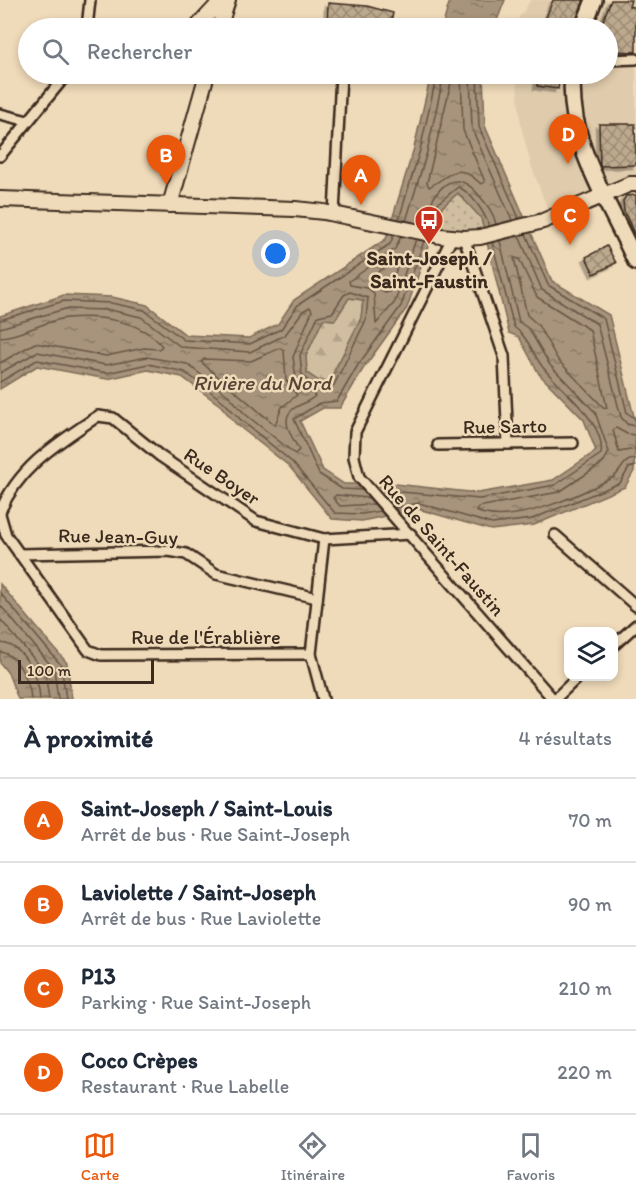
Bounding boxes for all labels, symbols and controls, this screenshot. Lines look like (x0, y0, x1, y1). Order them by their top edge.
search box (18, 18, 618, 84)
icon: search (39, 35, 72, 68)
text: Rechercher (87, 38, 192, 65)
pin: D (548, 114, 588, 164)
pin: B (146, 136, 186, 185)
pin: A (342, 156, 380, 205)
pin: C (550, 196, 590, 245)
bus stop icon: Saint-Joseph / Saint-Faustin (413, 204, 445, 246)
your location (261, 239, 290, 268)
place label: Saint-Joseph / Saint-Faustin (366, 246, 492, 293)
water label: Rivière du Nord (193, 370, 333, 395)
street label: Rue Sarto (463, 413, 547, 439)
street label: Rue Boyer (179, 442, 265, 510)
street label: Rue de Saint-Faustin (374, 469, 510, 621)
street label: Rue Jean-Guy (58, 523, 179, 549)
street label: Rue de l'Érablière (131, 625, 281, 649)
map controls (564, 627, 618, 681)
button: layers (564, 627, 618, 681)
scale bar (18, 657, 154, 684)
text: 100 m (27, 661, 71, 680)
text: À proximité (24, 722, 153, 754)
text: 4 résultats (519, 726, 612, 750)
text: Saint-Joseph / Saint-Louis (81, 795, 333, 822)
text: A (37, 808, 50, 832)
text: 70 m (568, 808, 612, 832)
text: Arrêt de bus · Rue Saint-Joseph (81, 822, 350, 846)
text: Laviolette / Saint-Joseph (81, 879, 316, 906)
text: B (37, 892, 50, 916)
text: 90 m (568, 892, 612, 916)
text: Arrêt de bus · Rue Laviolette (81, 906, 321, 930)
text: P13 (81, 963, 116, 990)
text: C (37, 976, 50, 1000)
text: 210 m (559, 976, 612, 1000)
text: Parking · Rue Saint-Joseph (81, 990, 311, 1014)
text: Coco Crèpes (81, 1047, 198, 1074)
text: D (37, 1060, 50, 1084)
text: 220 m (557, 1060, 612, 1084)
text: Restaurant · Rue Labelle (81, 1074, 289, 1098)
tab: Carte (81, 1129, 119, 1184)
tab: Itinéraire (281, 1129, 345, 1184)
tab: Favoris (507, 1129, 555, 1184)

